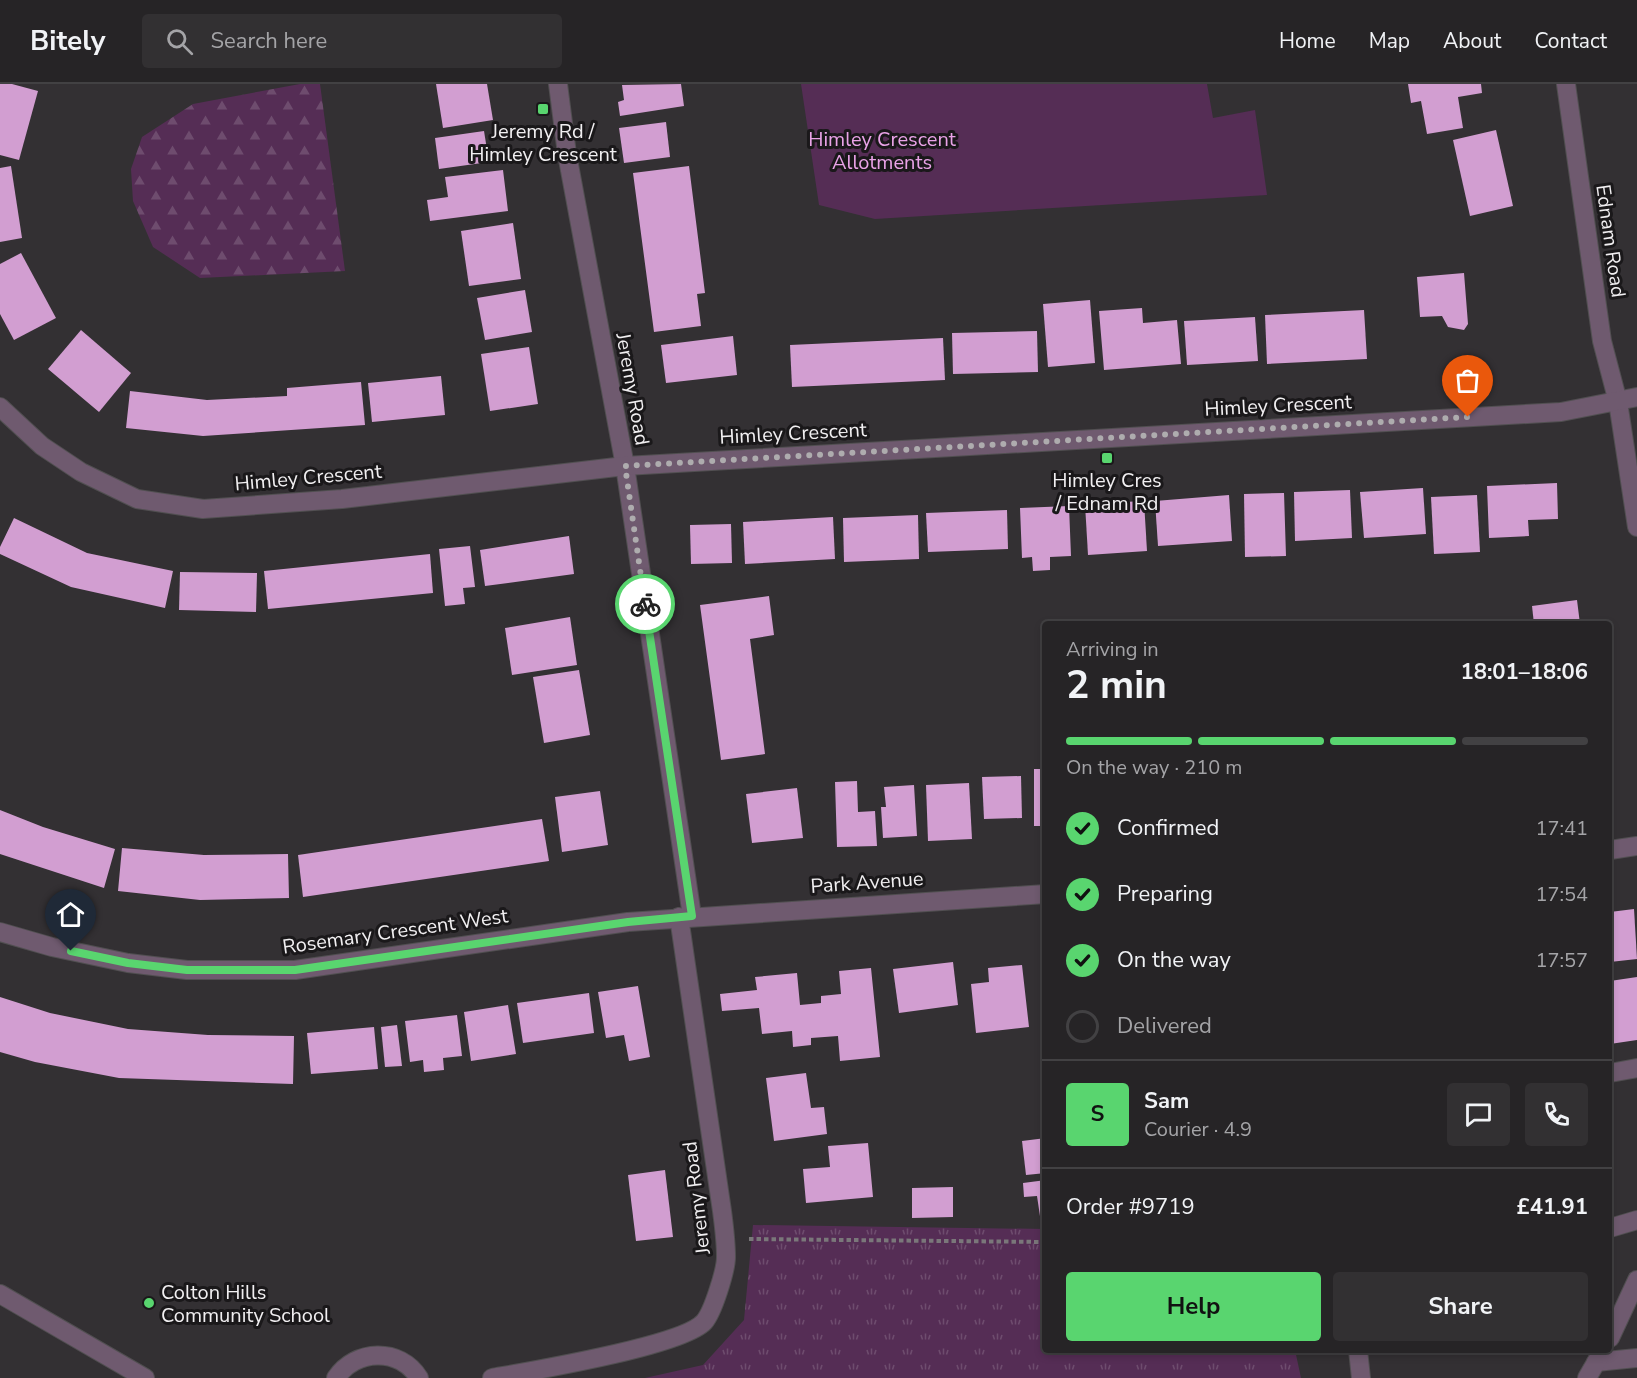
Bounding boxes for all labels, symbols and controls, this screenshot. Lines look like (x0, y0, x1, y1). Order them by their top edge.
search box (142, 14, 562, 68)
text: Bitely (30, 22, 106, 60)
icon: search (163, 25, 196, 58)
text: Search here (211, 26, 327, 56)
text: Home (1279, 27, 1336, 55)
text: Map (1369, 27, 1410, 55)
text: About (1443, 27, 1501, 55)
text: Contact (1534, 27, 1607, 55)
marker: Jeremy Rd / Himley Crescent (536, 102, 550, 116)
place label: Jeremy Rd / Himley Crescent (469, 118, 618, 168)
park label: Himley Crescent Allotments (808, 126, 957, 176)
street label: Ednam Road (1589, 183, 1632, 299)
street label: Jeremy Road (609, 330, 656, 447)
pin (1442, 355, 1493, 417)
icon: bag (1451, 364, 1484, 397)
street label: Himley Crescent (1204, 388, 1353, 423)
street label: Himley Crescent (719, 416, 868, 451)
marker: Himley Cres / Ednam Rd (1100, 451, 1114, 465)
street label: Himley Crescent (233, 458, 384, 497)
place label: Himley Cres / Ednam Rd (1052, 467, 1162, 517)
courier (615, 574, 675, 634)
icon: bike (629, 588, 662, 621)
text: Arriving in (1066, 636, 1159, 663)
text: 18:01–18:06 (1460, 657, 1588, 687)
text: 2 min (1066, 659, 1167, 712)
text: On the way · 210 m (1066, 754, 1242, 781)
icon: check (1066, 812, 1099, 845)
text: Confirmed (1117, 813, 1219, 843)
text: 17:41 (1535, 815, 1588, 842)
street label: Park Avenue (810, 865, 924, 900)
icon: check (1066, 878, 1099, 911)
text: Preparing (1117, 879, 1213, 909)
text: 17:54 (1535, 881, 1588, 908)
pin (45, 889, 96, 951)
icon: home (54, 898, 87, 931)
street label: Rosemary Crescent West (281, 902, 511, 961)
icon: check (1066, 944, 1099, 977)
text: On the way (1117, 945, 1231, 975)
text: 17:57 (1535, 947, 1588, 974)
text: Delivered (1117, 1011, 1212, 1041)
button: chat (1447, 1083, 1510, 1146)
button: phone (1525, 1083, 1588, 1146)
text: Sam (1144, 1086, 1189, 1116)
text: S (1091, 1099, 1104, 1129)
text: Courier · 4.9 (1144, 1116, 1252, 1143)
street label: Jeremy Road (676, 1140, 717, 1257)
text: Order #9719 (1066, 1192, 1195, 1222)
text: £41.91 (1517, 1192, 1588, 1222)
button: Help (1066, 1272, 1321, 1341)
button: Share (1333, 1272, 1588, 1341)
place label: Colton Hills Community School (161, 1279, 330, 1329)
marker: Colton Hills Community School (142, 1296, 156, 1310)

